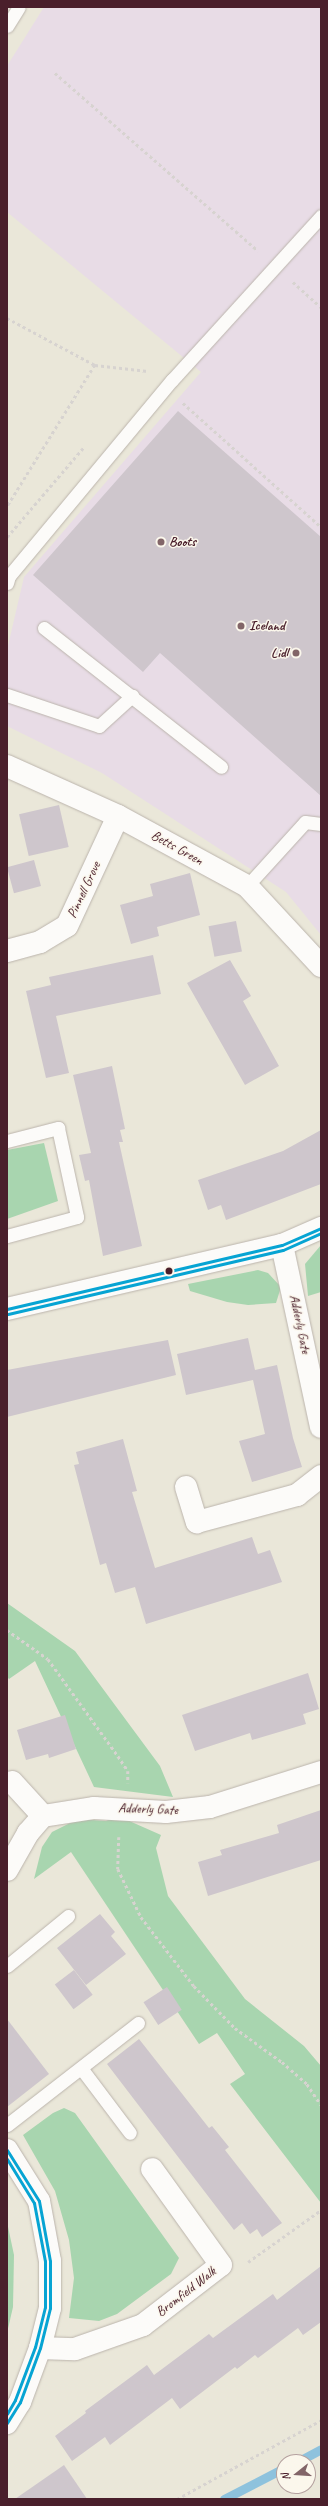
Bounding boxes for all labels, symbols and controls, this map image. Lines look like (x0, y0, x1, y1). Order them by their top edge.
place label: Boots (169, 534, 196, 550)
marker: Boots (156, 537, 166, 547)
place label: Iceland (249, 618, 285, 634)
marker: Iceland (236, 621, 246, 631)
place label: Lidl (271, 645, 288, 661)
marker: Lidl (291, 648, 301, 658)
street label: Betts Green (148, 827, 206, 869)
street label: Pinnell Grove (64, 859, 104, 921)
unlabelled marker (164, 1266, 174, 1276)
street label: Adderly Gate (286, 1293, 314, 1355)
street label: Adderly Gate (118, 1800, 178, 1818)
street label: Bromfield Walk (153, 2263, 219, 2321)
north arrow (276, 2454, 316, 2494)
text: N (278, 2472, 293, 2483)

